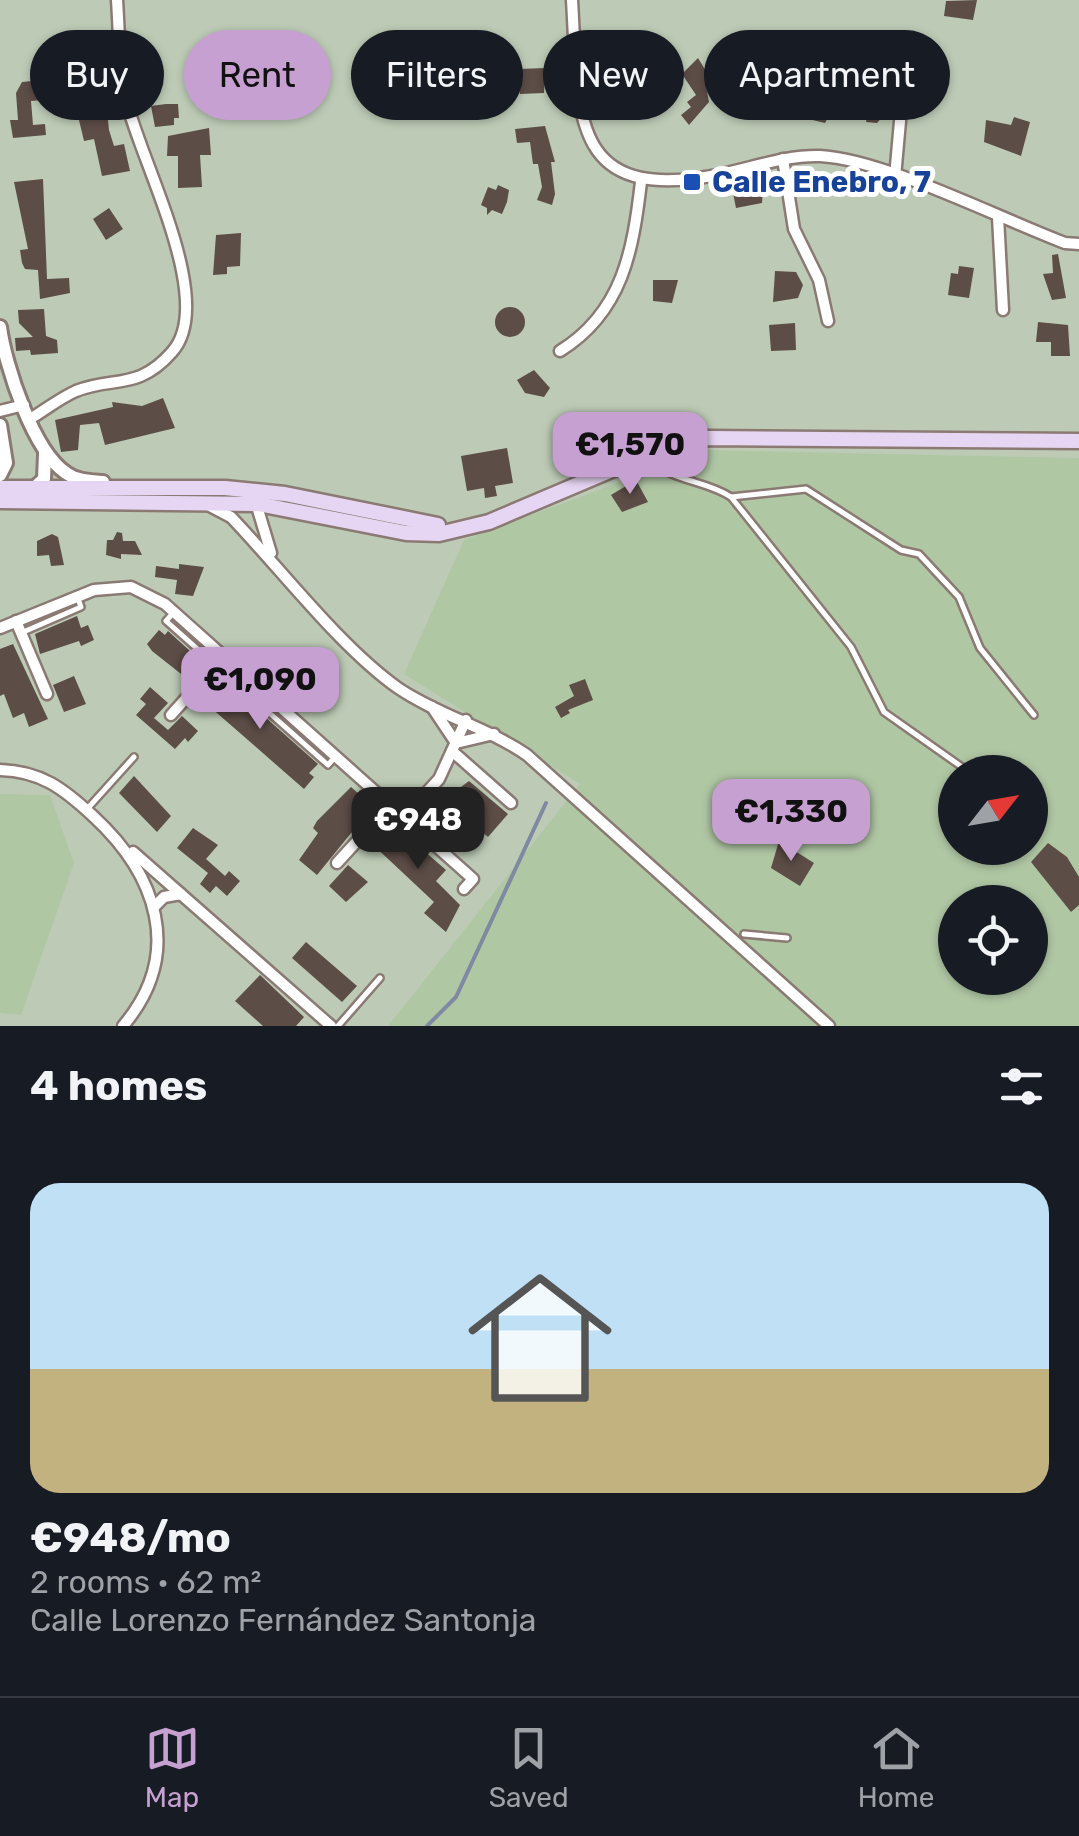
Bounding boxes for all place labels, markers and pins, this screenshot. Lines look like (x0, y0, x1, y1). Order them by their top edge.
place label: Calle Enebro, 7 (712, 164, 931, 200)
marker: Calle Enebro, 7 (681, 171, 703, 193)
pin: €1,570 (549, 412, 711, 497)
pin: €1,090 (179, 647, 341, 732)
pin: €1,330 (710, 779, 872, 864)
pin: €948 (359, 787, 477, 872)

